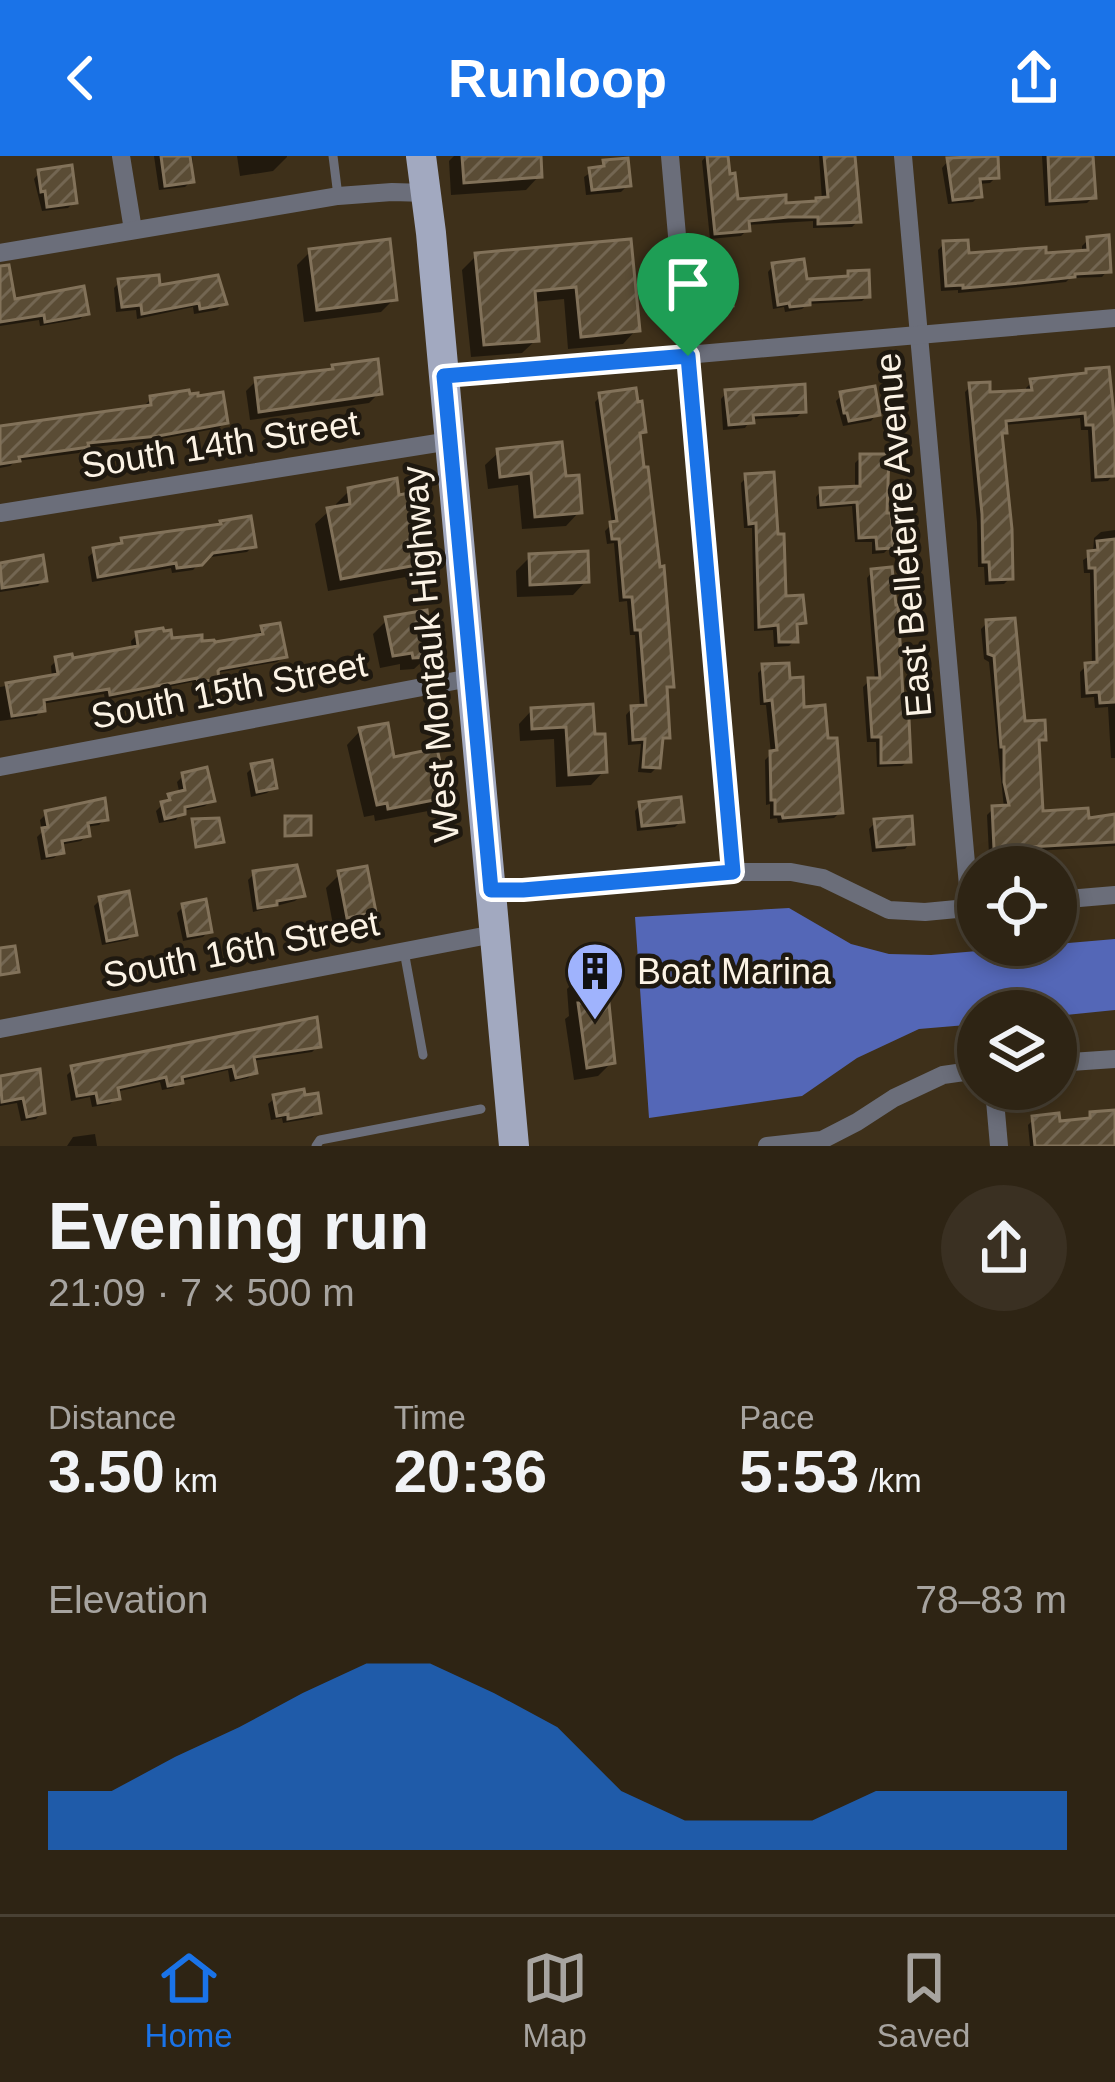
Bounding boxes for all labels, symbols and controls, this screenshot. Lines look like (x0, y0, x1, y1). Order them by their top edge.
icon: back (48, 45, 114, 111)
icon: share (1001, 45, 1067, 111)
text: Runloop (448, 48, 667, 108)
pin (637, 233, 739, 356)
icon: arrive (655, 251, 721, 317)
street label: East Belleterre Avenue (867, 351, 939, 719)
street label: South 14th Street (78, 402, 362, 486)
street label: West Montauk Highway (393, 464, 467, 844)
street label: South 15th Street (88, 643, 370, 737)
map controls (957, 846, 1077, 1110)
button: locate (957, 846, 1077, 966)
street label: South 16th Street (100, 902, 382, 996)
building icon: Boat Marina (564, 940, 626, 1022)
place label: Boat Marina (637, 951, 832, 992)
button: layers (957, 990, 1077, 1110)
button: share (941, 1185, 1067, 1311)
text: Evening run (48, 1189, 429, 1263)
text: 21:09 · 7 × 500 m (48, 1271, 355, 1314)
text: Distance (48, 1399, 176, 1436)
text: Time (394, 1399, 466, 1436)
text: Pace (739, 1399, 815, 1436)
text: 3.50 (48, 1438, 165, 1505)
text: 20:36 (394, 1438, 547, 1505)
text: 5:53 (739, 1438, 859, 1505)
text: km (165, 1462, 218, 1499)
text: /km (859, 1462, 922, 1499)
text: Elevation (48, 1578, 208, 1621)
text: 78–83 m (915, 1578, 1067, 1621)
tab: Home (145, 1945, 233, 2055)
tab: Map (522, 1945, 588, 2055)
tab: Saved (877, 1945, 970, 2055)

